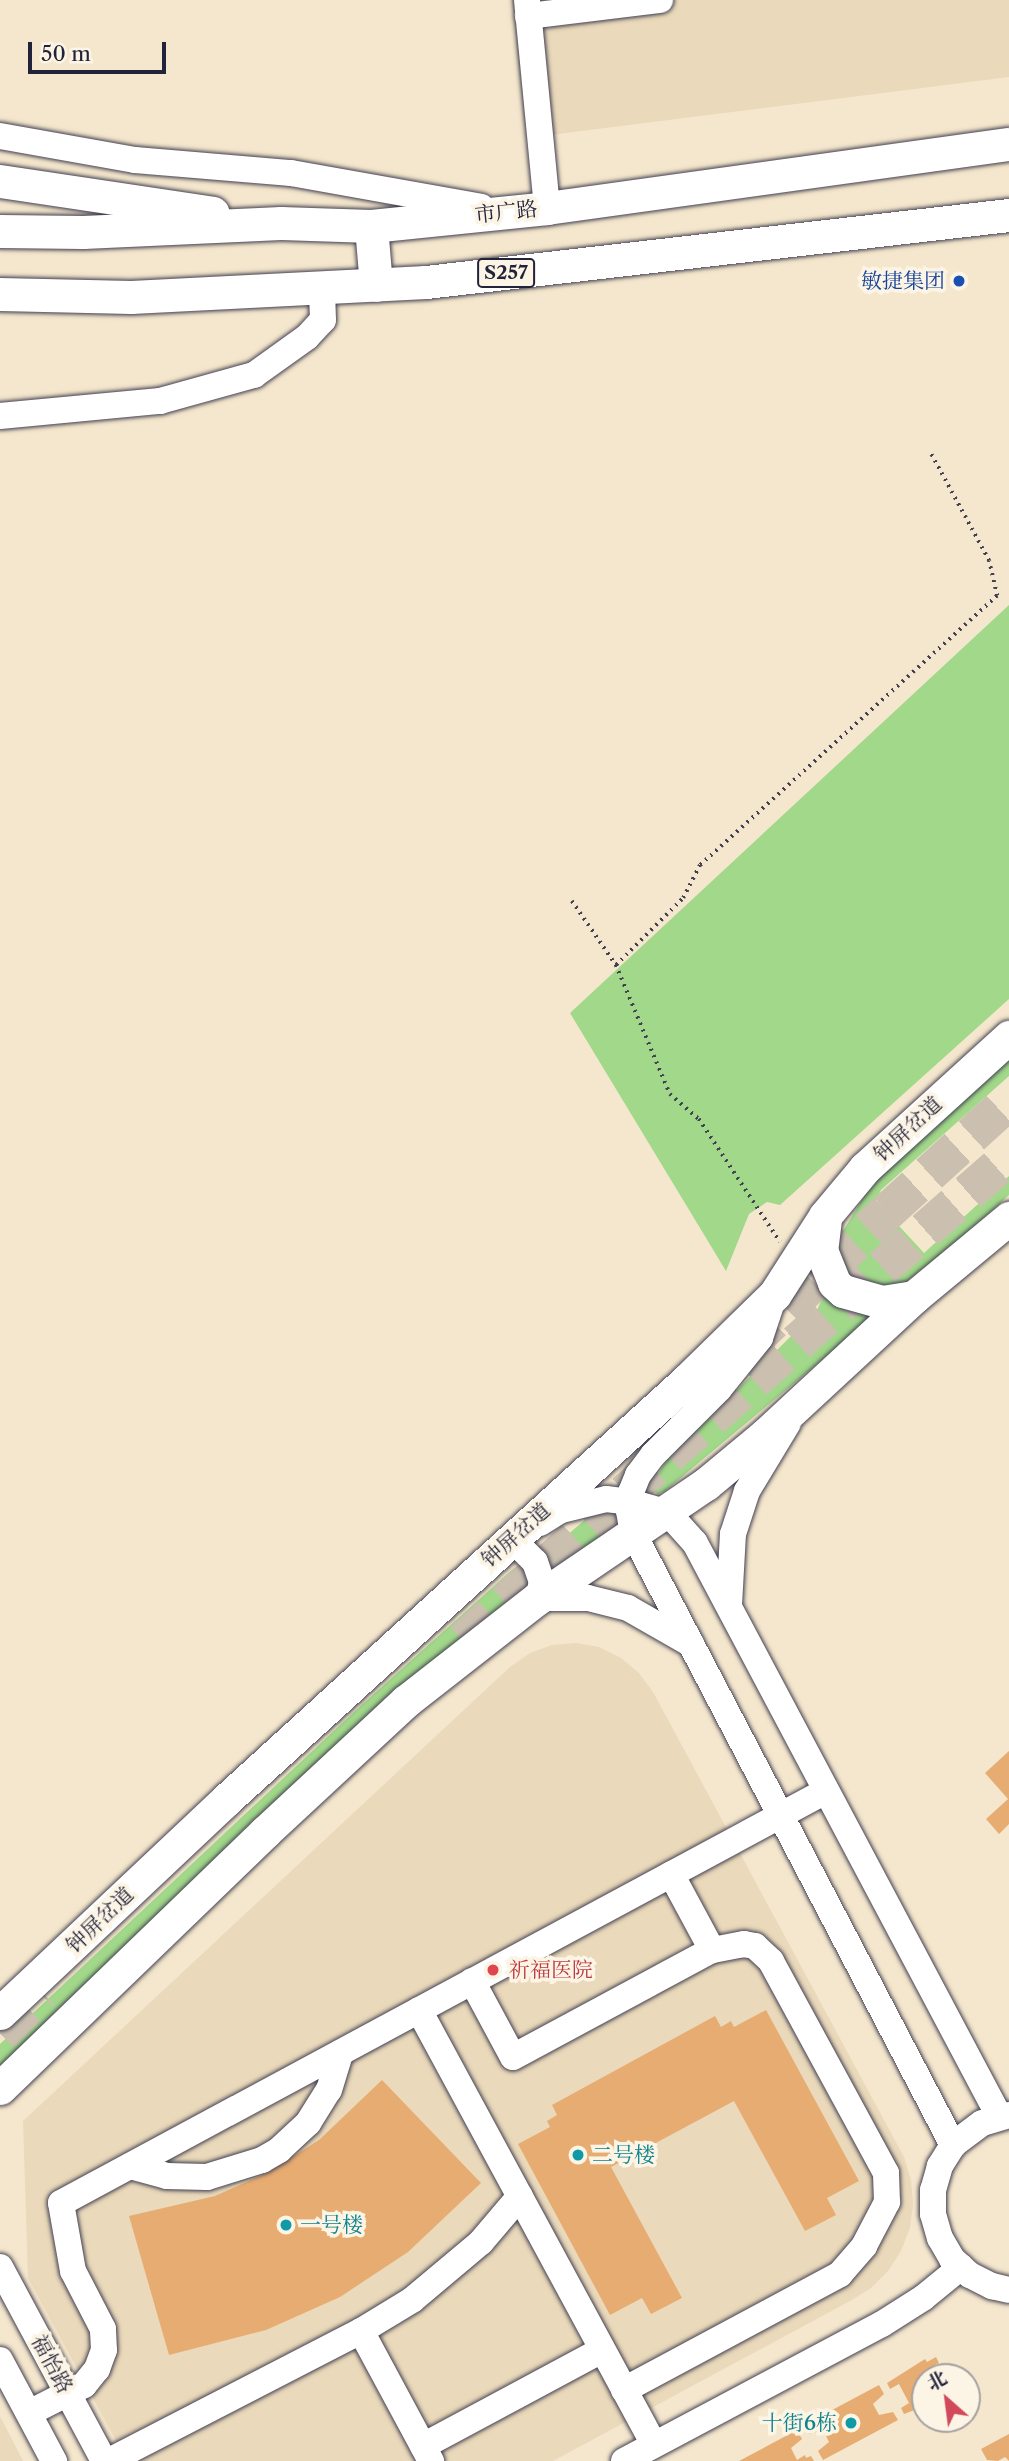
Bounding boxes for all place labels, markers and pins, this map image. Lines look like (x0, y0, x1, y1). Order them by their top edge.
place label: 敏捷集团 (861, 268, 945, 294)
marker: 敏捷集团 (951, 273, 967, 289)
place label: 祈福医院 (509, 1957, 593, 1983)
marker: 祈福医院 (483, 1960, 503, 1980)
place label: 二号楼 (592, 2142, 655, 2168)
marker: 二号楼 (570, 2147, 586, 2163)
place label: 一号楼 (300, 2212, 363, 2238)
marker: 一号楼 (278, 2217, 294, 2233)
place label: 十街6栋 (762, 2410, 837, 2436)
marker: 十街6栋 (843, 2415, 859, 2431)

